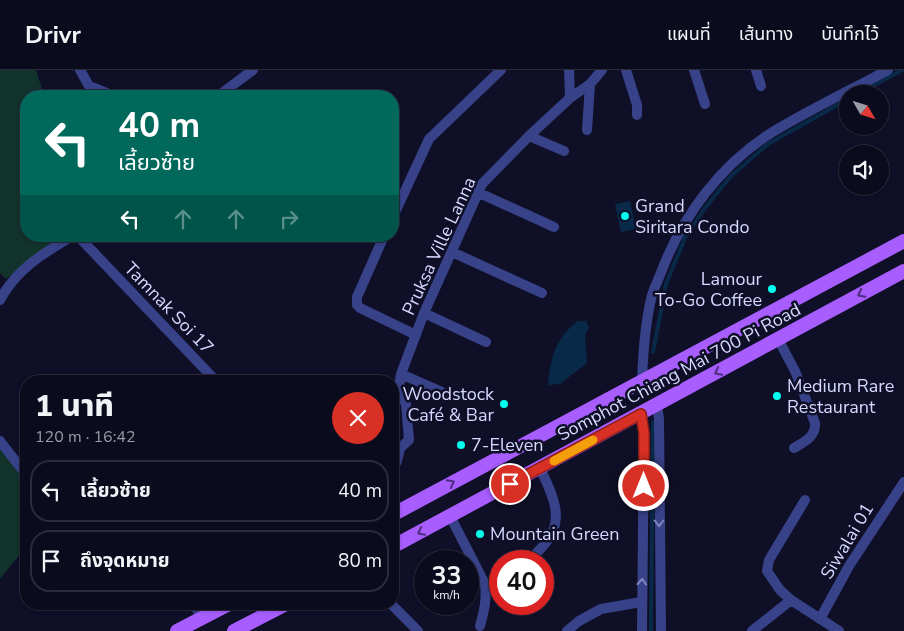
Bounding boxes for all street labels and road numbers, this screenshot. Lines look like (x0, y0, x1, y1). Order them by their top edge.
street label: Pruksa Ville Lanna (396, 173, 482, 319)
street label: Tamnak Soi 17 (119, 257, 219, 359)
street label: Somphot Chiang Mai 700 Pi Road (553, 297, 805, 447)
street label: Siwalai 01 (815, 498, 879, 584)

